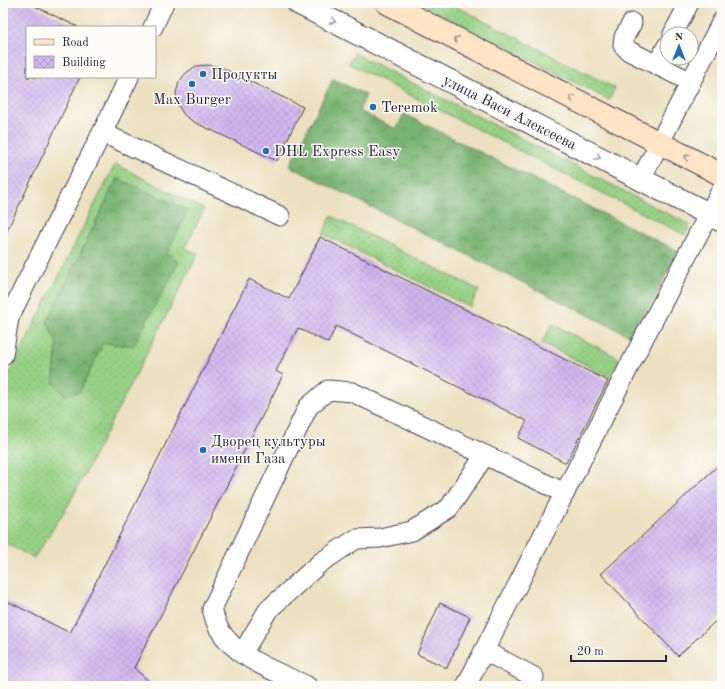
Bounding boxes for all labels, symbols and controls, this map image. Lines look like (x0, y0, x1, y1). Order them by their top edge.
one-way arrow (329, 16, 336, 24)
legend (26, 26, 156, 78)
north arrow (659, 26, 699, 66)
text: N (675, 32, 684, 43)
one-way arrow (453, 36, 460, 43)
text: Road (62, 37, 89, 49)
text: Building (62, 57, 106, 69)
place label: Продукты (211, 68, 278, 83)
marker: Продукты (198, 69, 208, 79)
street label: улица Васи Алексеева (440, 73, 579, 154)
marker: Max Burger (187, 79, 197, 89)
place label: Max Burger (153, 93, 231, 108)
one-way arrow (569, 95, 576, 103)
place label: Teremok (381, 101, 438, 116)
marker: Teremok (368, 102, 378, 112)
place label: DHL Express Easy (274, 145, 400, 160)
marker: DHL Express Easy (261, 146, 271, 156)
one-way arrow (594, 152, 601, 160)
one-way arrow (684, 155, 692, 162)
place label: Дворец культуры имени Газа (211, 435, 326, 467)
marker: Дворец культуры имени Газа (198, 445, 208, 455)
scale bar (571, 637, 666, 663)
text: 20 m (577, 646, 604, 658)

